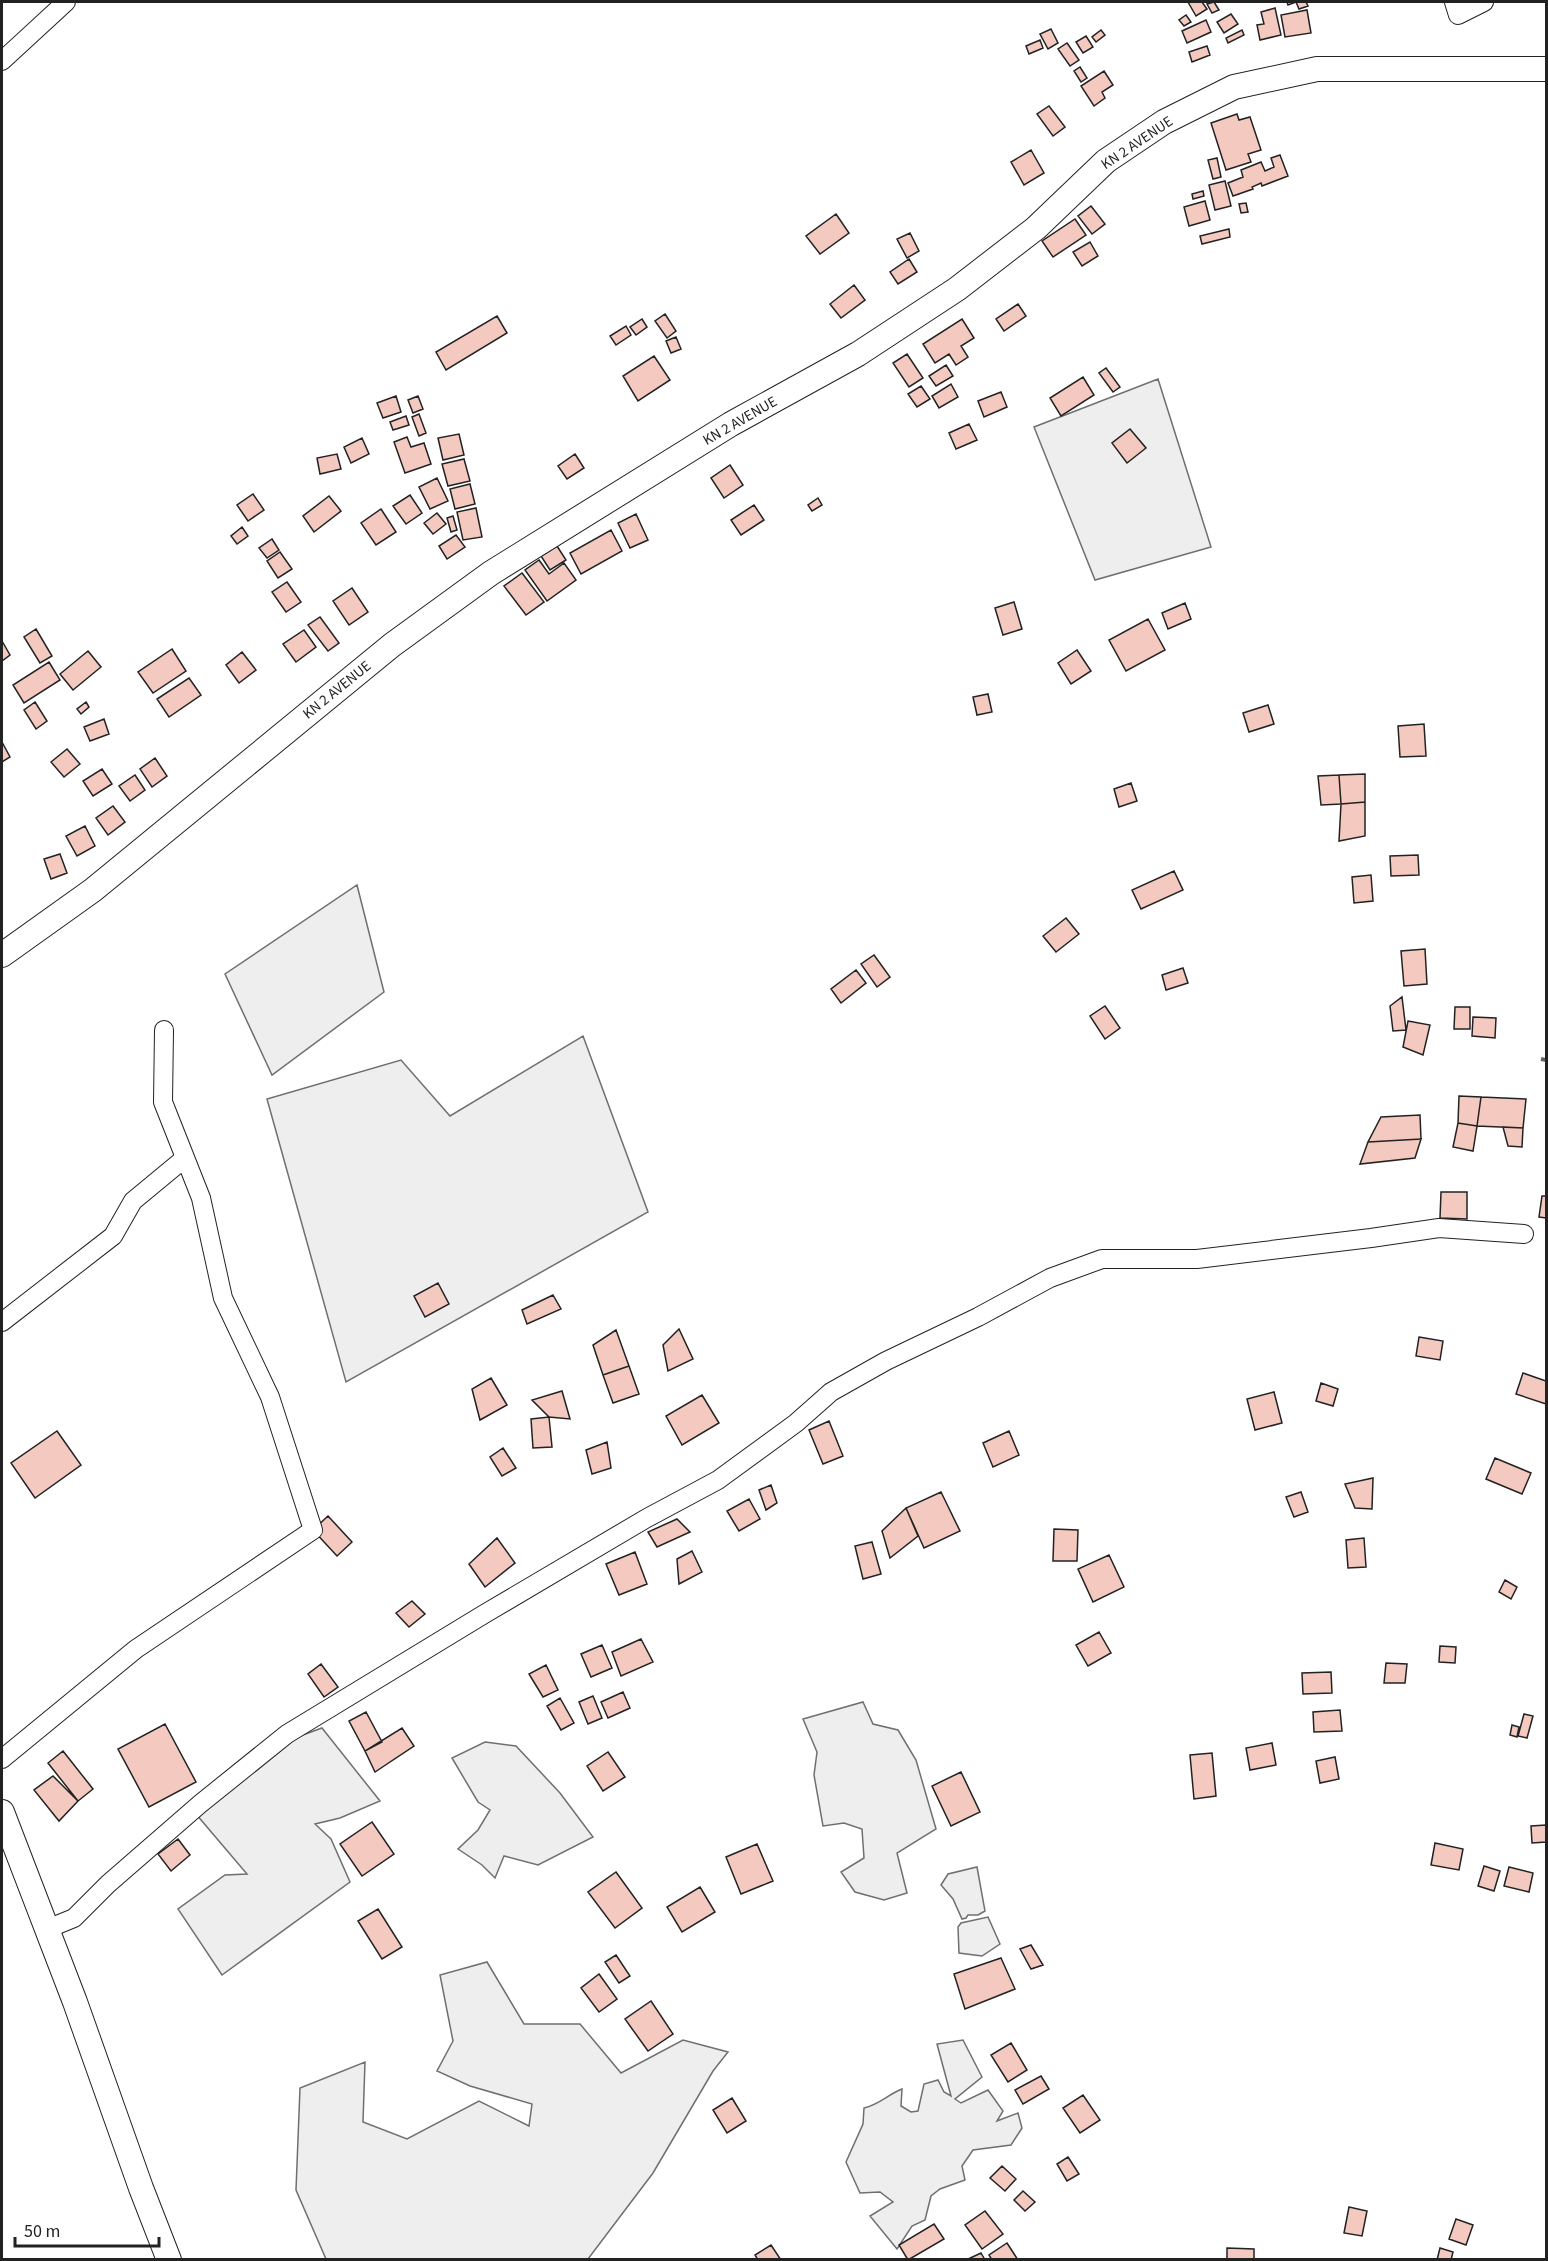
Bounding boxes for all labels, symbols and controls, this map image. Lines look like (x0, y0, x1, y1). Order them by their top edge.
street label: KN 2 AVENUE (1097, 111, 1177, 175)
street label: KN 2 AVENUE (699, 391, 781, 451)
street label: KN 2 AVENUE (298, 656, 376, 724)
scale bar (15, 2210, 159, 2248)
text: 50 m (24, 2219, 60, 2244)

